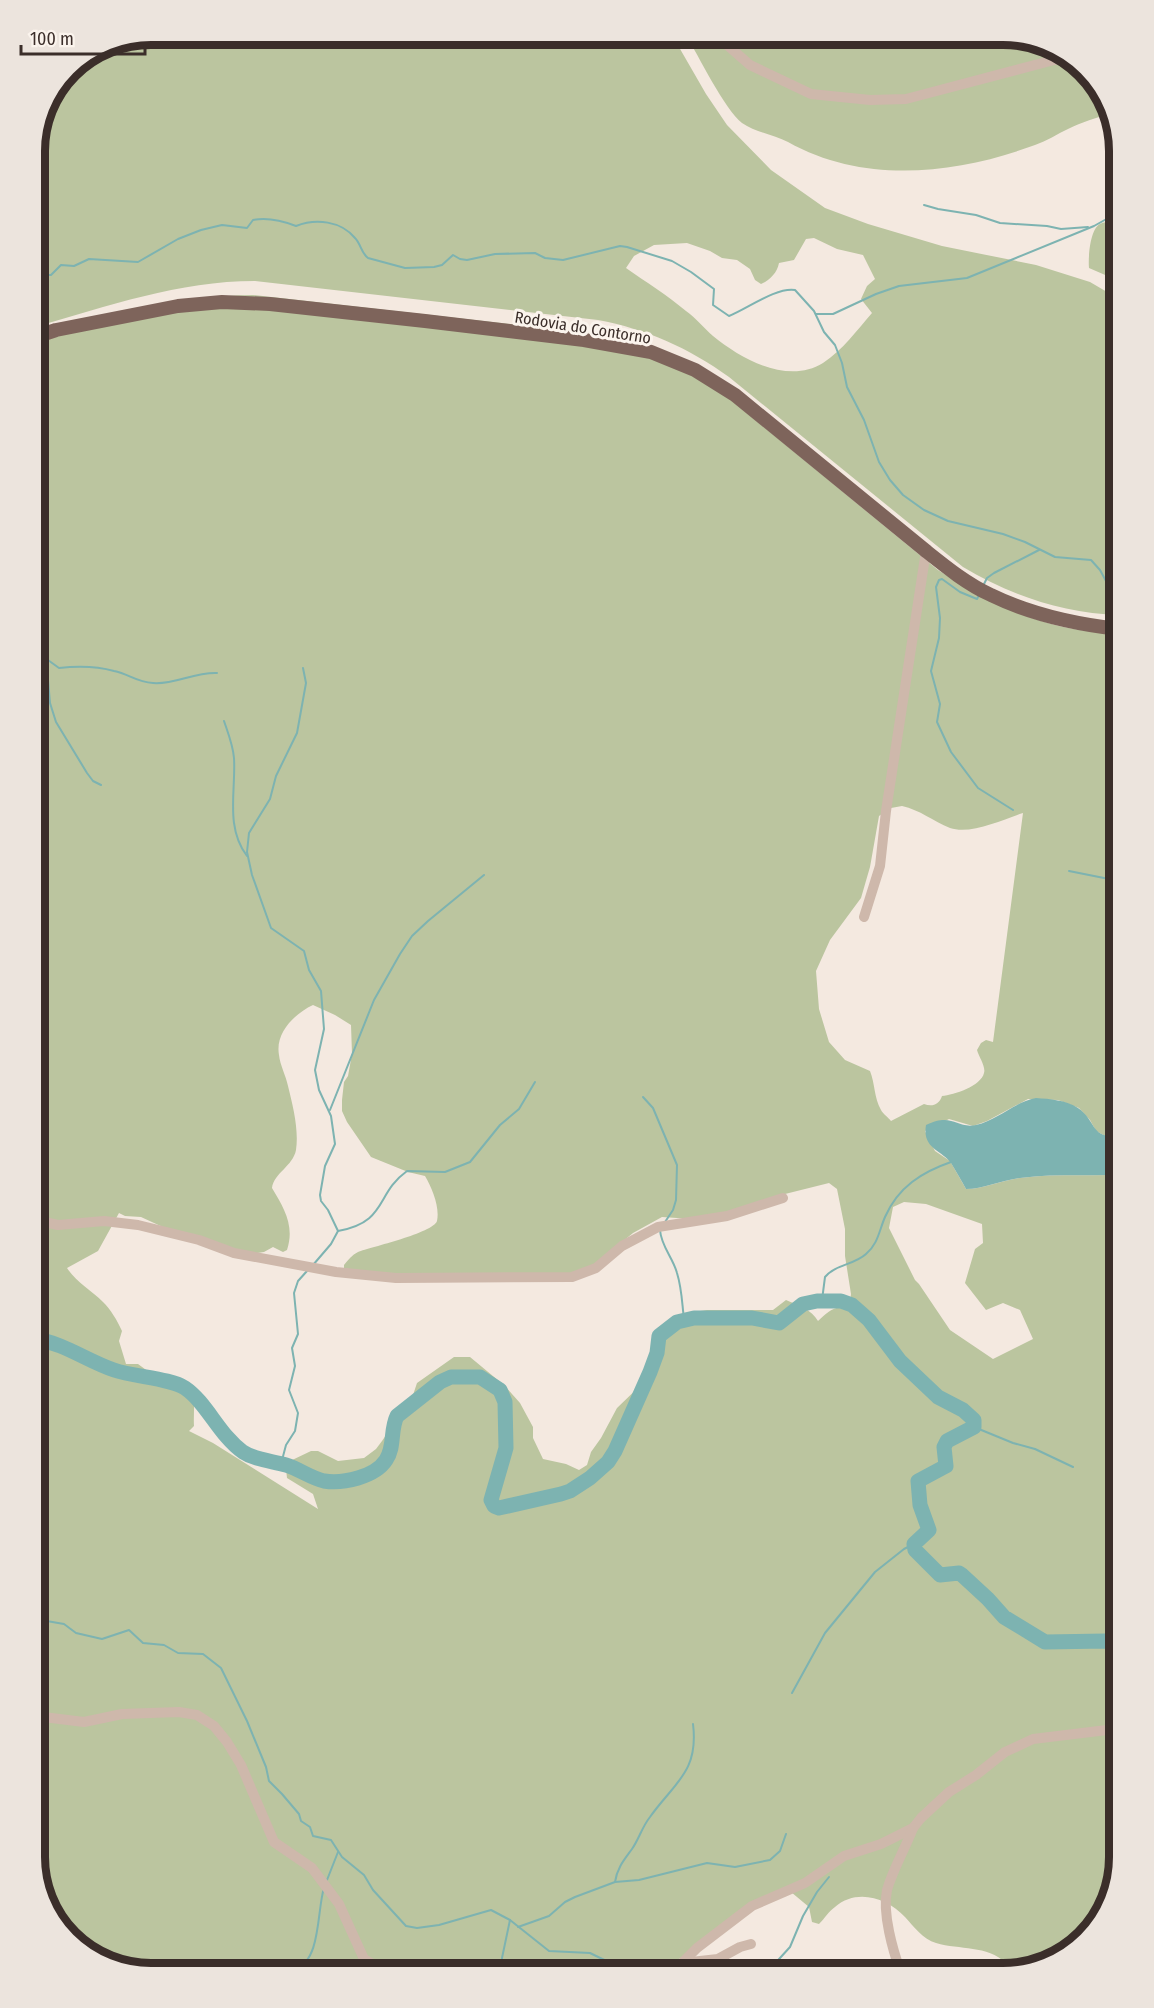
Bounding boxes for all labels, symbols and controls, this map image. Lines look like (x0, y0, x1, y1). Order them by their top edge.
scale bar (21, 18, 146, 56)
text: 100 m (30, 28, 74, 50)
street label: Rodovia do Contorno (513, 307, 652, 348)

